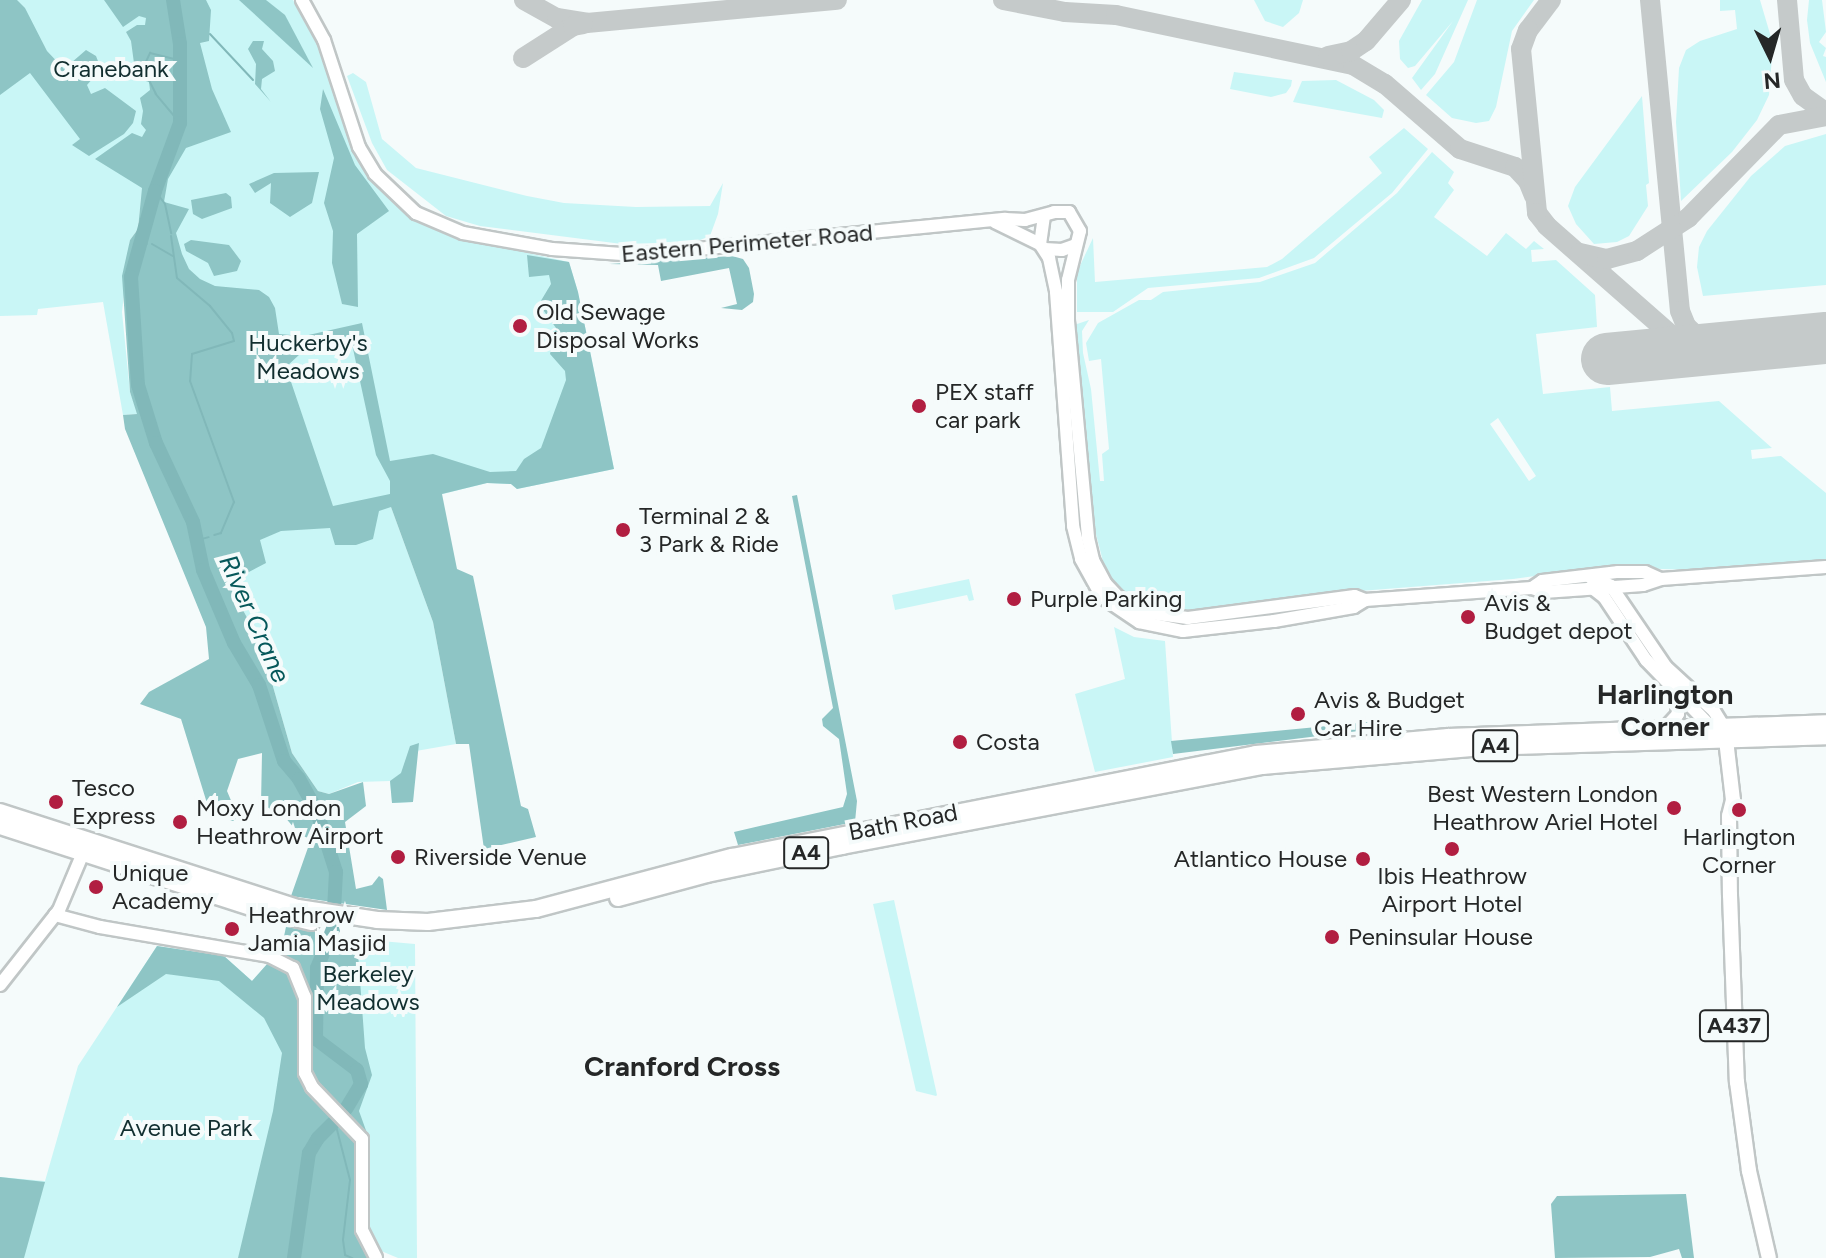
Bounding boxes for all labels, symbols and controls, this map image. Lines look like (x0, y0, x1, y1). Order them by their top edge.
north arrow (1730, 16, 1810, 96)
park label: Cranebank (53, 55, 169, 83)
text: N (1762, 66, 1782, 95)
street label: Eastern Perimeter Road (620, 218, 874, 268)
place label: Old Sewage Disposal Works (536, 298, 699, 354)
marker: Old Sewage Disposal Works (511, 317, 529, 335)
park label: Huckerby's Meadows (248, 329, 368, 385)
place label: PEX staff car park (935, 378, 1034, 434)
marker: PEX staff car park (910, 397, 928, 415)
place label: Terminal 2 & 3 Park & Ride (639, 502, 779, 558)
marker: Terminal 2 & 3 Park & Ride (614, 521, 632, 539)
water label: River Crane (212, 550, 296, 688)
place label: Purple Parking (1030, 585, 1182, 613)
place label: Avis & Budget depot (1484, 589, 1633, 645)
marker: Purple Parking (1005, 590, 1023, 608)
marker: Avis & Budget depot (1459, 608, 1477, 626)
district label: Harlington Corner (1597, 677, 1733, 743)
place label: Avis & Budget Car Hire (1314, 686, 1465, 742)
marker: Avis & Budget Car Hire (1289, 705, 1307, 723)
place label: Costa (976, 728, 1040, 756)
road number: A4 (1471, 728, 1519, 764)
marker: Costa (951, 733, 969, 751)
place label: Tesco Express (72, 774, 155, 830)
place label: Best Western London Heathrow Ariel Hotel (1427, 780, 1658, 836)
marker: Tesco Express (47, 793, 65, 811)
place label: Moxy London Heathrow Airport (196, 794, 384, 850)
street label: Bath Road (846, 797, 960, 847)
marker: Best Western London Heathrow Ariel Hotel (1665, 799, 1683, 817)
marker: Harlington Corner (1730, 801, 1748, 819)
marker: Moxy London Heathrow Airport (171, 813, 189, 831)
place label: Harlington Corner (1682, 823, 1796, 879)
road number: A4 (782, 835, 830, 871)
marker: Ibis Heathrow Airport Hotel (1443, 840, 1461, 858)
place label: Riverside Venue (414, 843, 587, 871)
place label: Atlantico House (1174, 845, 1347, 873)
marker: Riverside Venue (389, 848, 407, 866)
marker: Atlantico House (1354, 850, 1372, 868)
place label: Unique Academy (112, 859, 213, 915)
place label: Ibis Heathrow Airport Hotel (1377, 862, 1527, 918)
marker: Unique Academy (87, 878, 105, 896)
place label: Heathrow Jamia Masjid (248, 901, 387, 957)
marker: Heathrow Jamia Masjid (223, 920, 241, 938)
place label: Peninsular House (1348, 923, 1533, 951)
marker: Peninsular House (1323, 928, 1341, 946)
park label: Berkeley Meadows (316, 960, 420, 1016)
road number: A437 (1698, 1008, 1770, 1044)
district label: Cranford Cross (584, 1049, 780, 1083)
park label: Avenue Park (120, 1114, 252, 1142)

